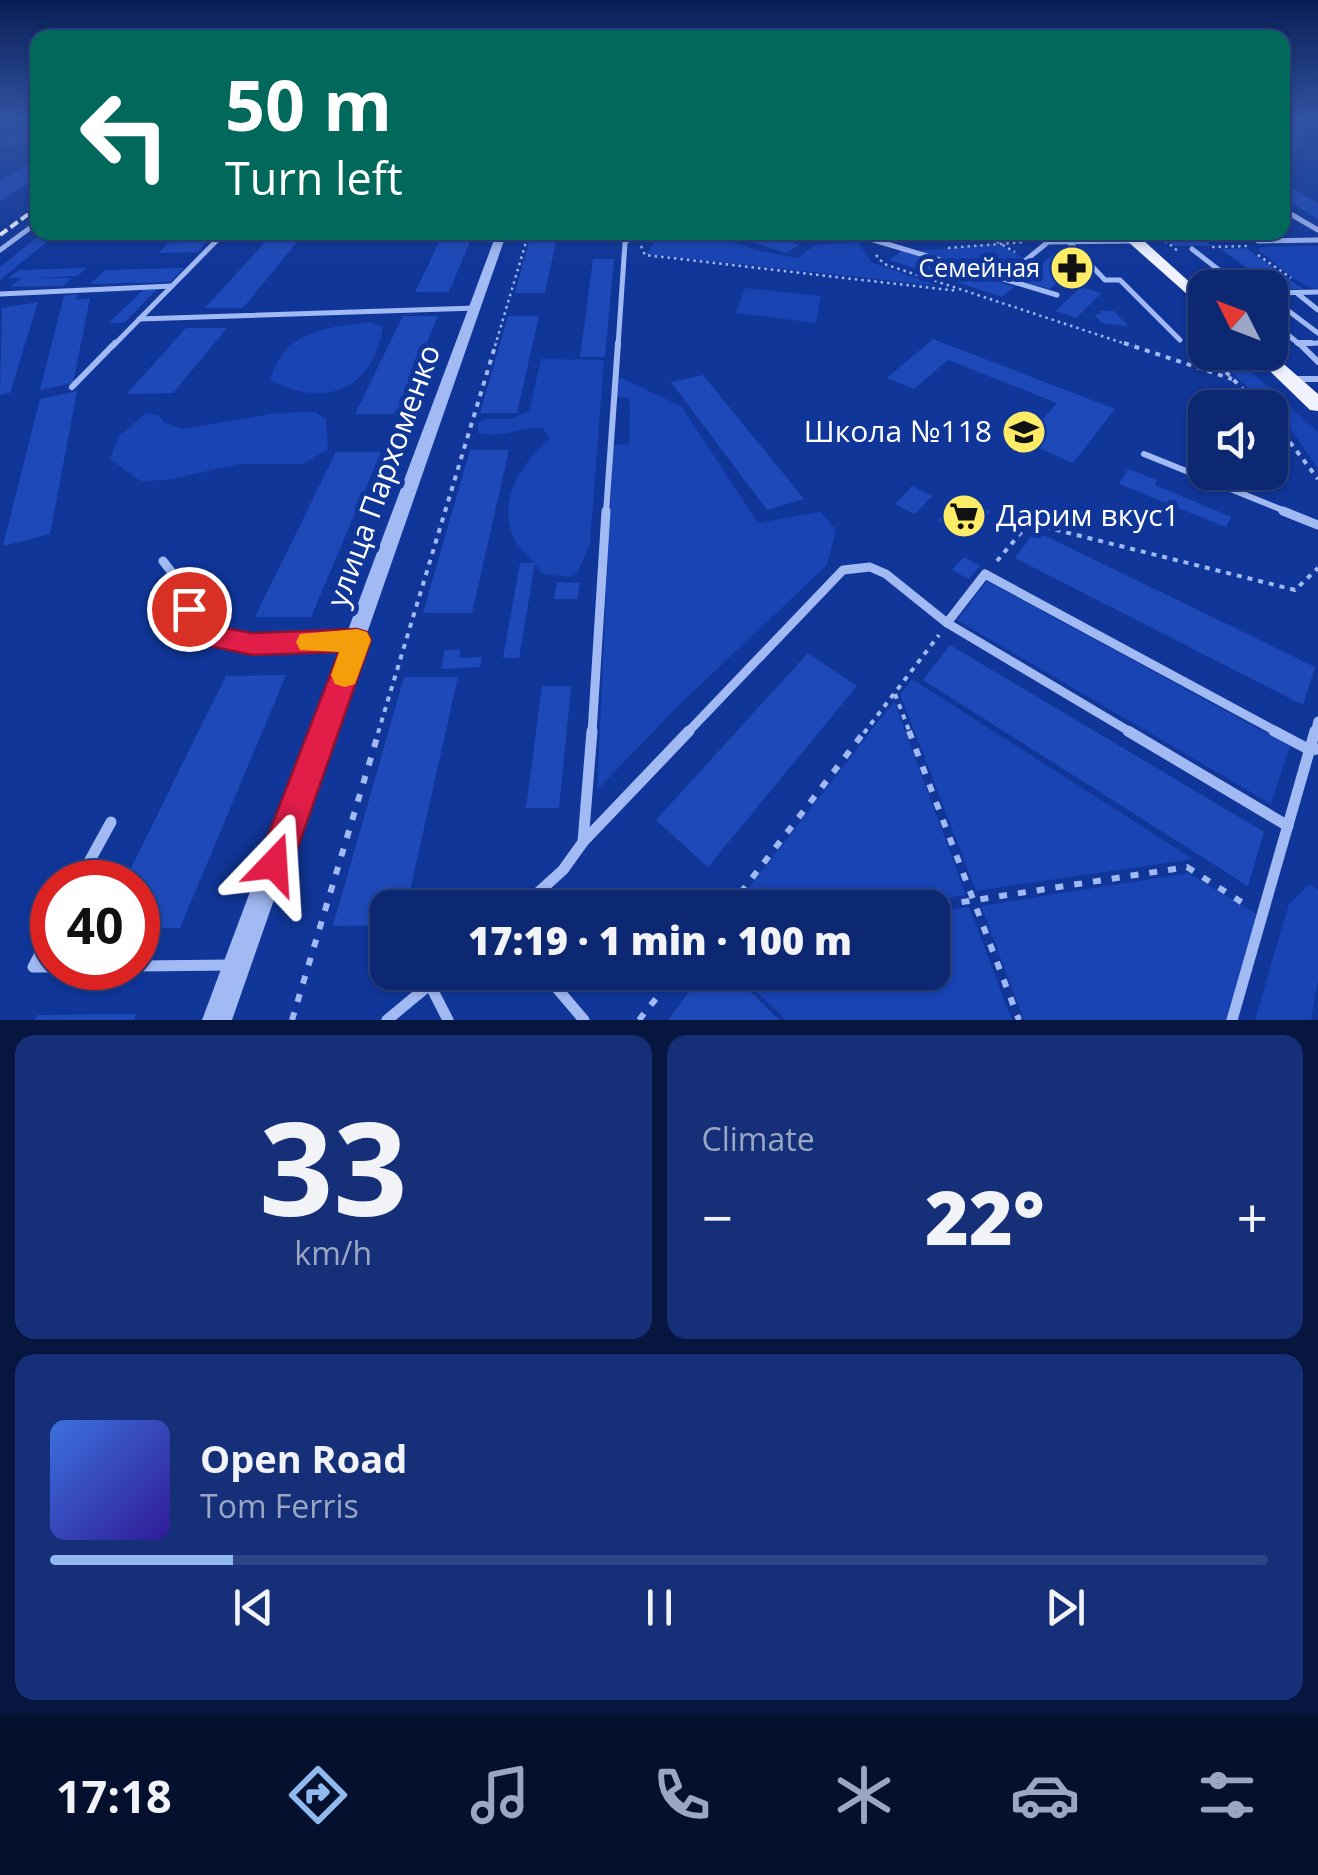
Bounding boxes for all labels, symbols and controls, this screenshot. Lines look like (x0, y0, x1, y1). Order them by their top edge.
text: 50 m (225, 56, 392, 152)
icon: left (60, 70, 190, 200)
text: Turn left (225, 147, 403, 208)
pharmacy icon: Семейная (1049, 245, 1095, 291)
place label: Семейная (918, 250, 1040, 284)
north arrow (1188, 270, 1288, 370)
map controls (1188, 270, 1288, 490)
street label: улица Пархоменко (316, 339, 449, 612)
button: sound (1188, 390, 1288, 490)
school or university icon: Школа №118 (1001, 409, 1047, 455)
place label: Школа №118 (804, 410, 992, 451)
supermarket icon: Дарим вкус1 (941, 493, 987, 539)
place label: Дарим вкус1 (996, 494, 1180, 535)
pin (147, 567, 232, 652)
icon: arrive (162, 582, 217, 637)
position arrow (222, 812, 326, 916)
speed limit sign: 40 (30, 860, 160, 990)
text: 17:19 · 1 min · 100 m (468, 914, 852, 966)
text: 33 (259, 1077, 408, 1254)
text: Climate (702, 1117, 815, 1160)
text: 22° (925, 1165, 1045, 1267)
text: − (702, 1179, 733, 1254)
text: + (1237, 1179, 1268, 1254)
text: km/h (294, 1231, 372, 1274)
text: Open Road (200, 1432, 407, 1484)
text: Tom Ferris (200, 1484, 359, 1527)
icon: previous (226, 1580, 281, 1635)
icon: pause (632, 1580, 687, 1635)
icon: next (1038, 1580, 1093, 1635)
icon: directions (283, 1760, 353, 1830)
icon: music (465, 1760, 535, 1830)
icon: phone (647, 1760, 717, 1830)
icon: climate (829, 1760, 899, 1830)
icon: car (1010, 1760, 1080, 1830)
icon: filters (1192, 1760, 1262, 1830)
text: 17:18 (56, 1765, 172, 1826)

